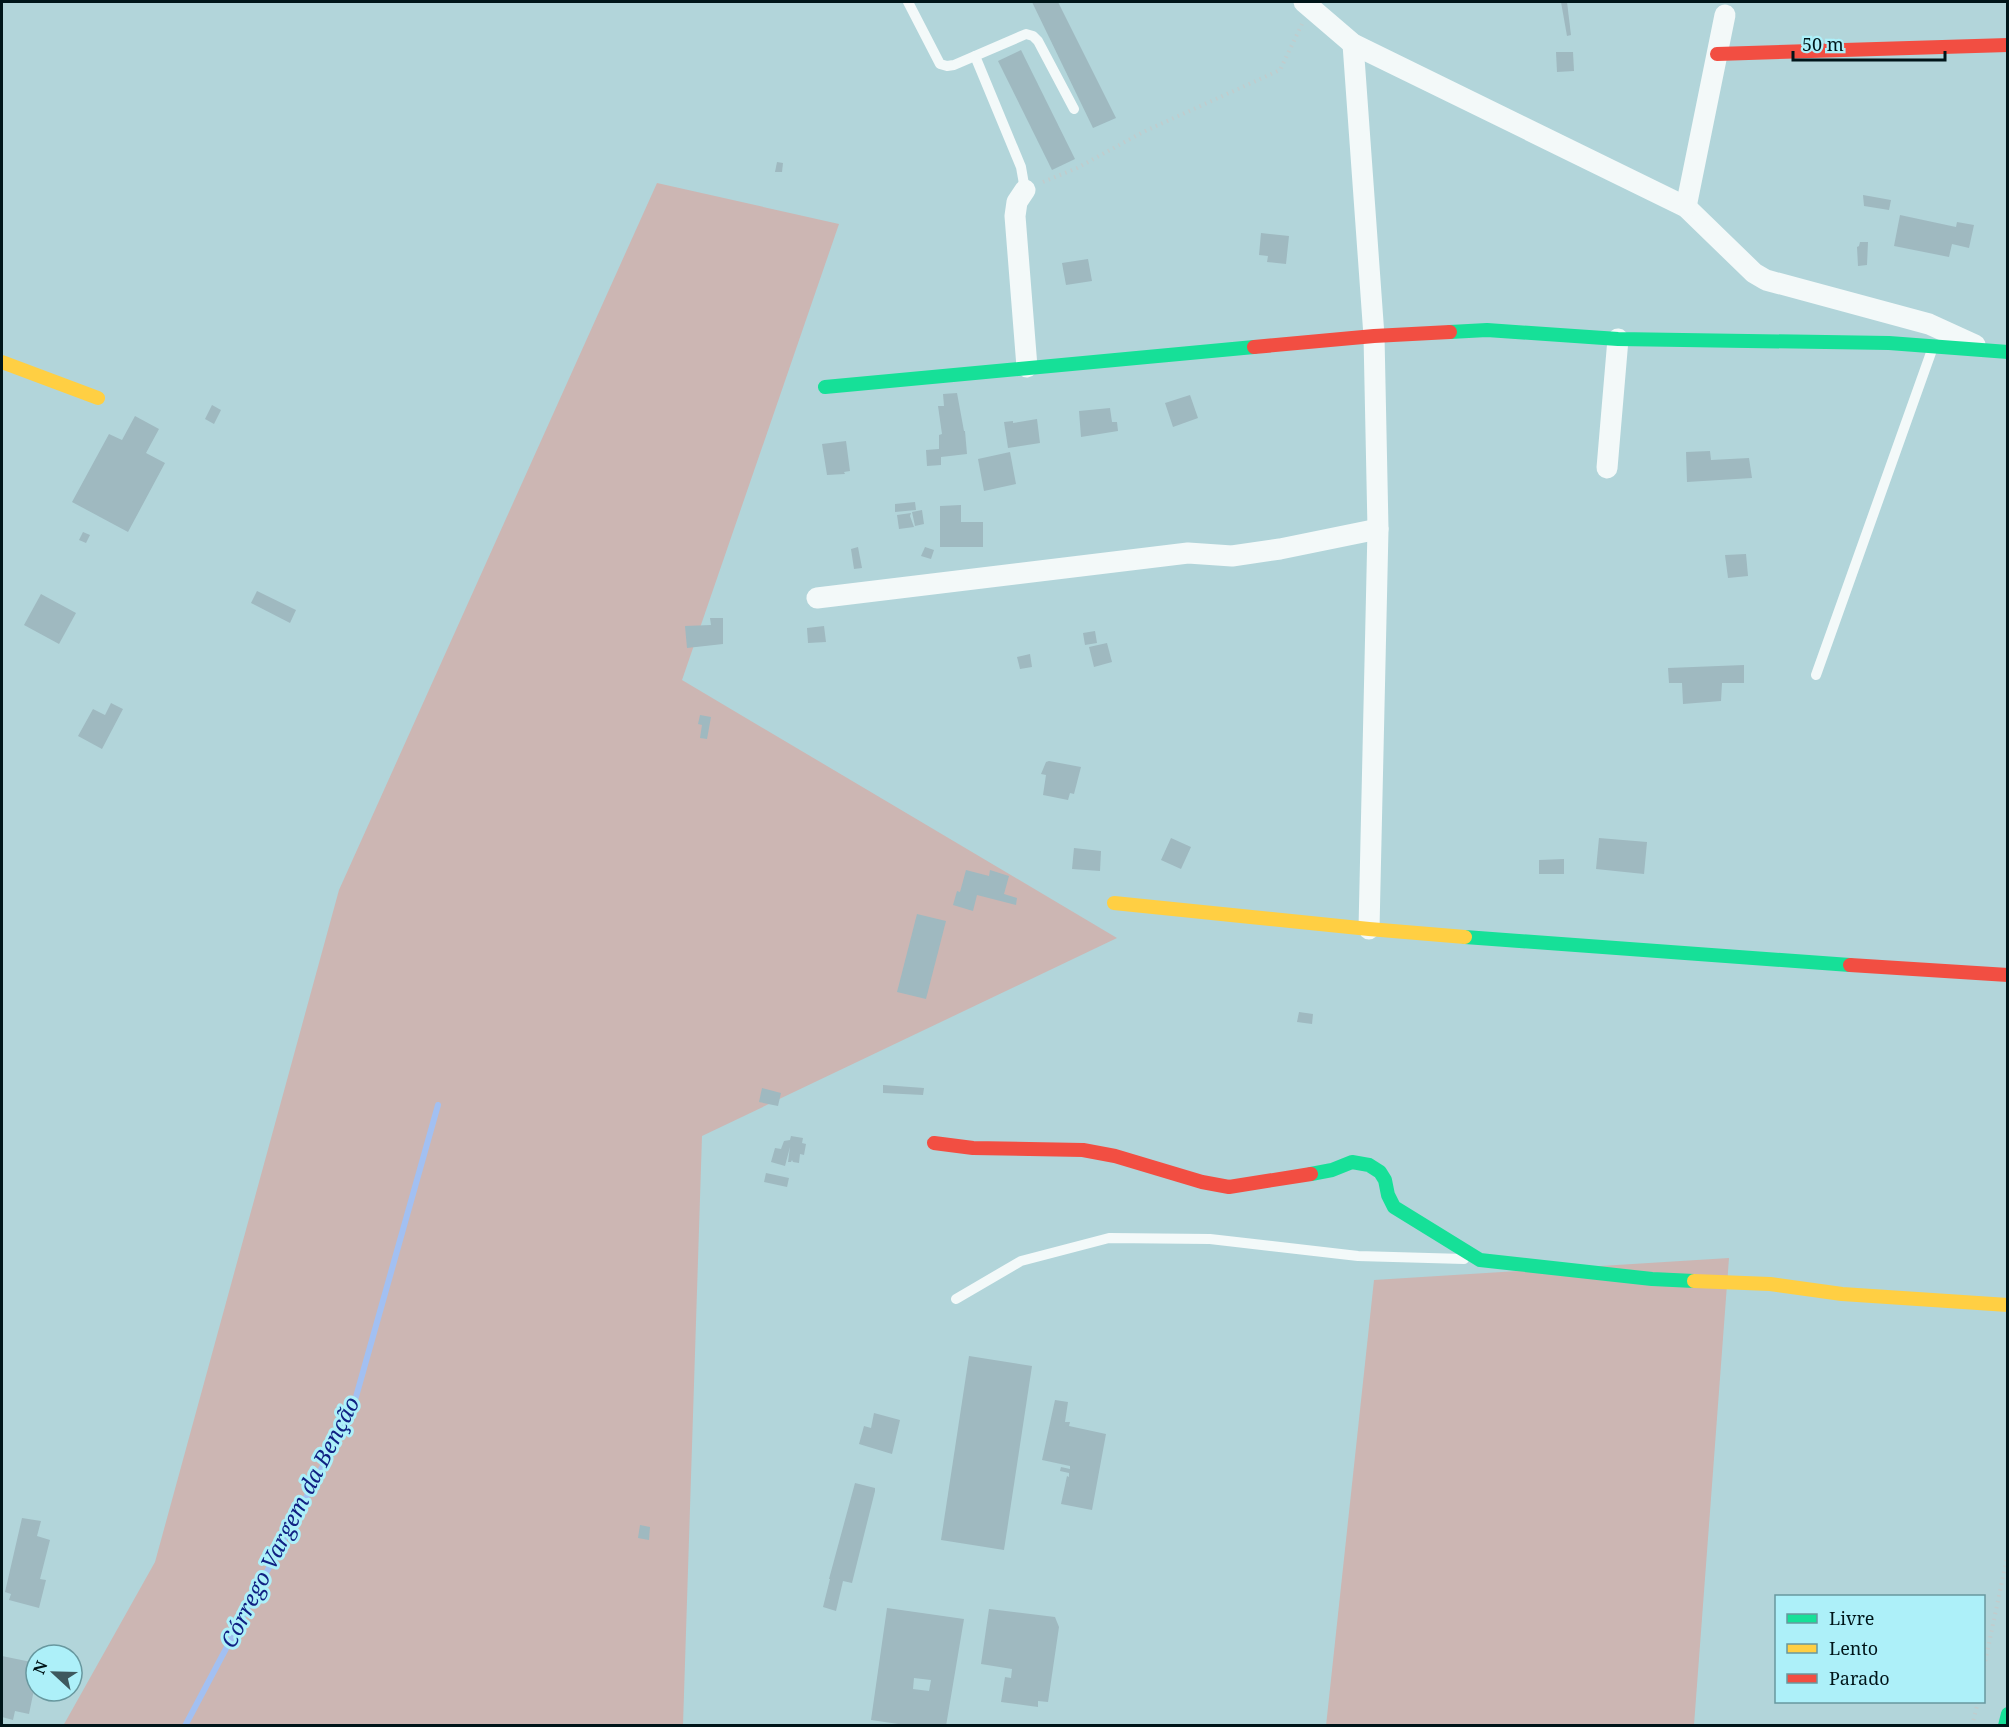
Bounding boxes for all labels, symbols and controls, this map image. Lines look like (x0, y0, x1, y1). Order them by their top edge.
scale bar (1793, 24, 1944, 62)
text: 50 m (1802, 32, 1844, 56)
water label: Córrego Vargem da Benção (213, 1391, 366, 1652)
legend (1775, 1595, 1985, 1703)
text: Livre (1829, 1606, 1875, 1630)
text: Lento (1829, 1636, 1878, 1660)
north arrow (24, 1643, 84, 1703)
text: N (28, 1657, 53, 1677)
text: Parado (1829, 1666, 1890, 1690)

